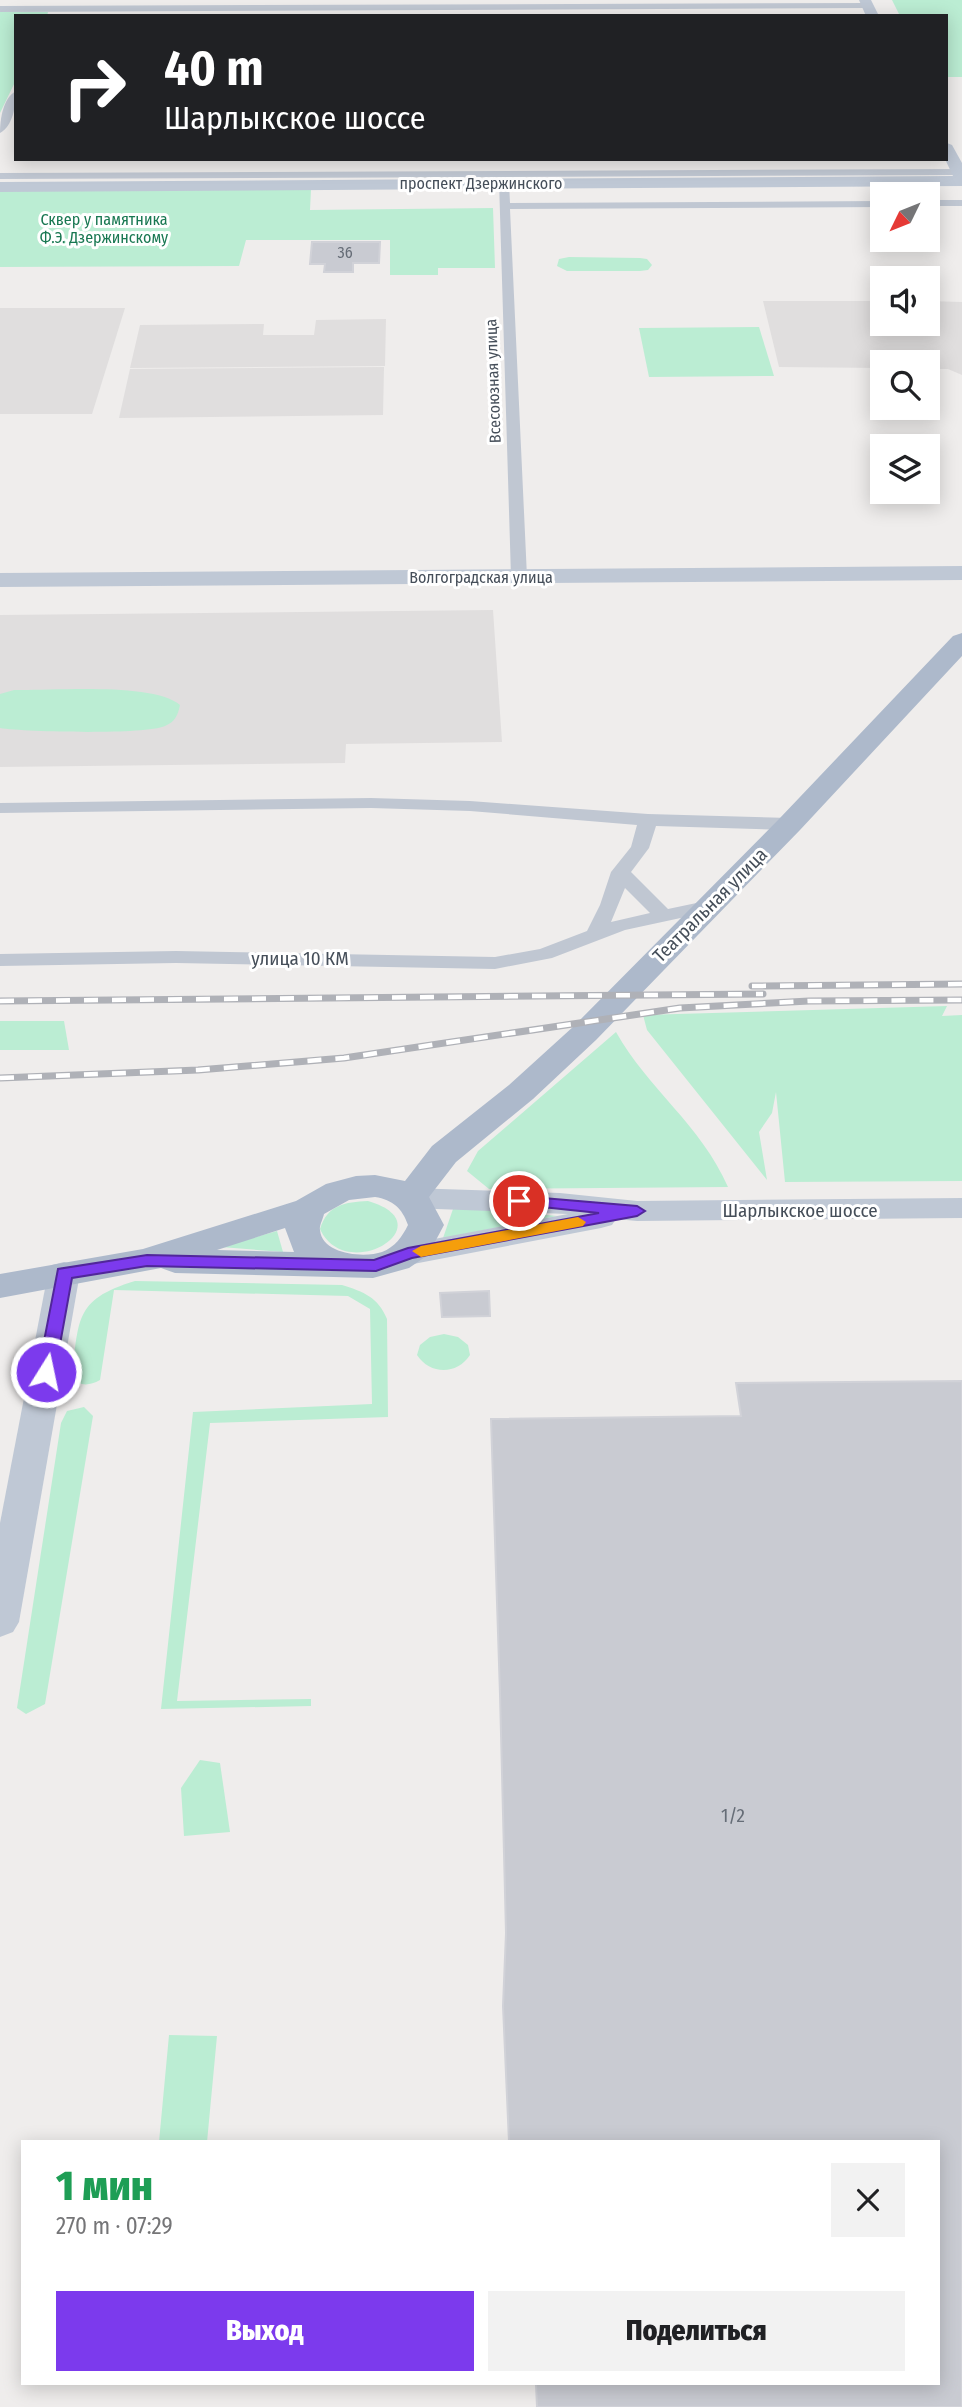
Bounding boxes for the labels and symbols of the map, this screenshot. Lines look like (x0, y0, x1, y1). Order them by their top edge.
street label: проспект Дзержинского (400, 174, 562, 193)
north arrow (870, 182, 940, 252)
park label: Сквер у памятника Ф.Э. Дзержинскому (40, 210, 169, 247)
house number: 36 (337, 243, 353, 262)
street label: Всесоюзная улица (481, 318, 505, 443)
street label: Волгоградская улица (409, 568, 553, 587)
street label: Театральная улица (648, 843, 772, 967)
street label: улица 10 КМ (251, 947, 349, 970)
pin (489, 1171, 549, 1231)
street label: Шарлыкское шоссе (722, 1199, 878, 1222)
position arrow (9, 1335, 83, 1409)
house number: 1/2 (721, 1804, 745, 1827)

